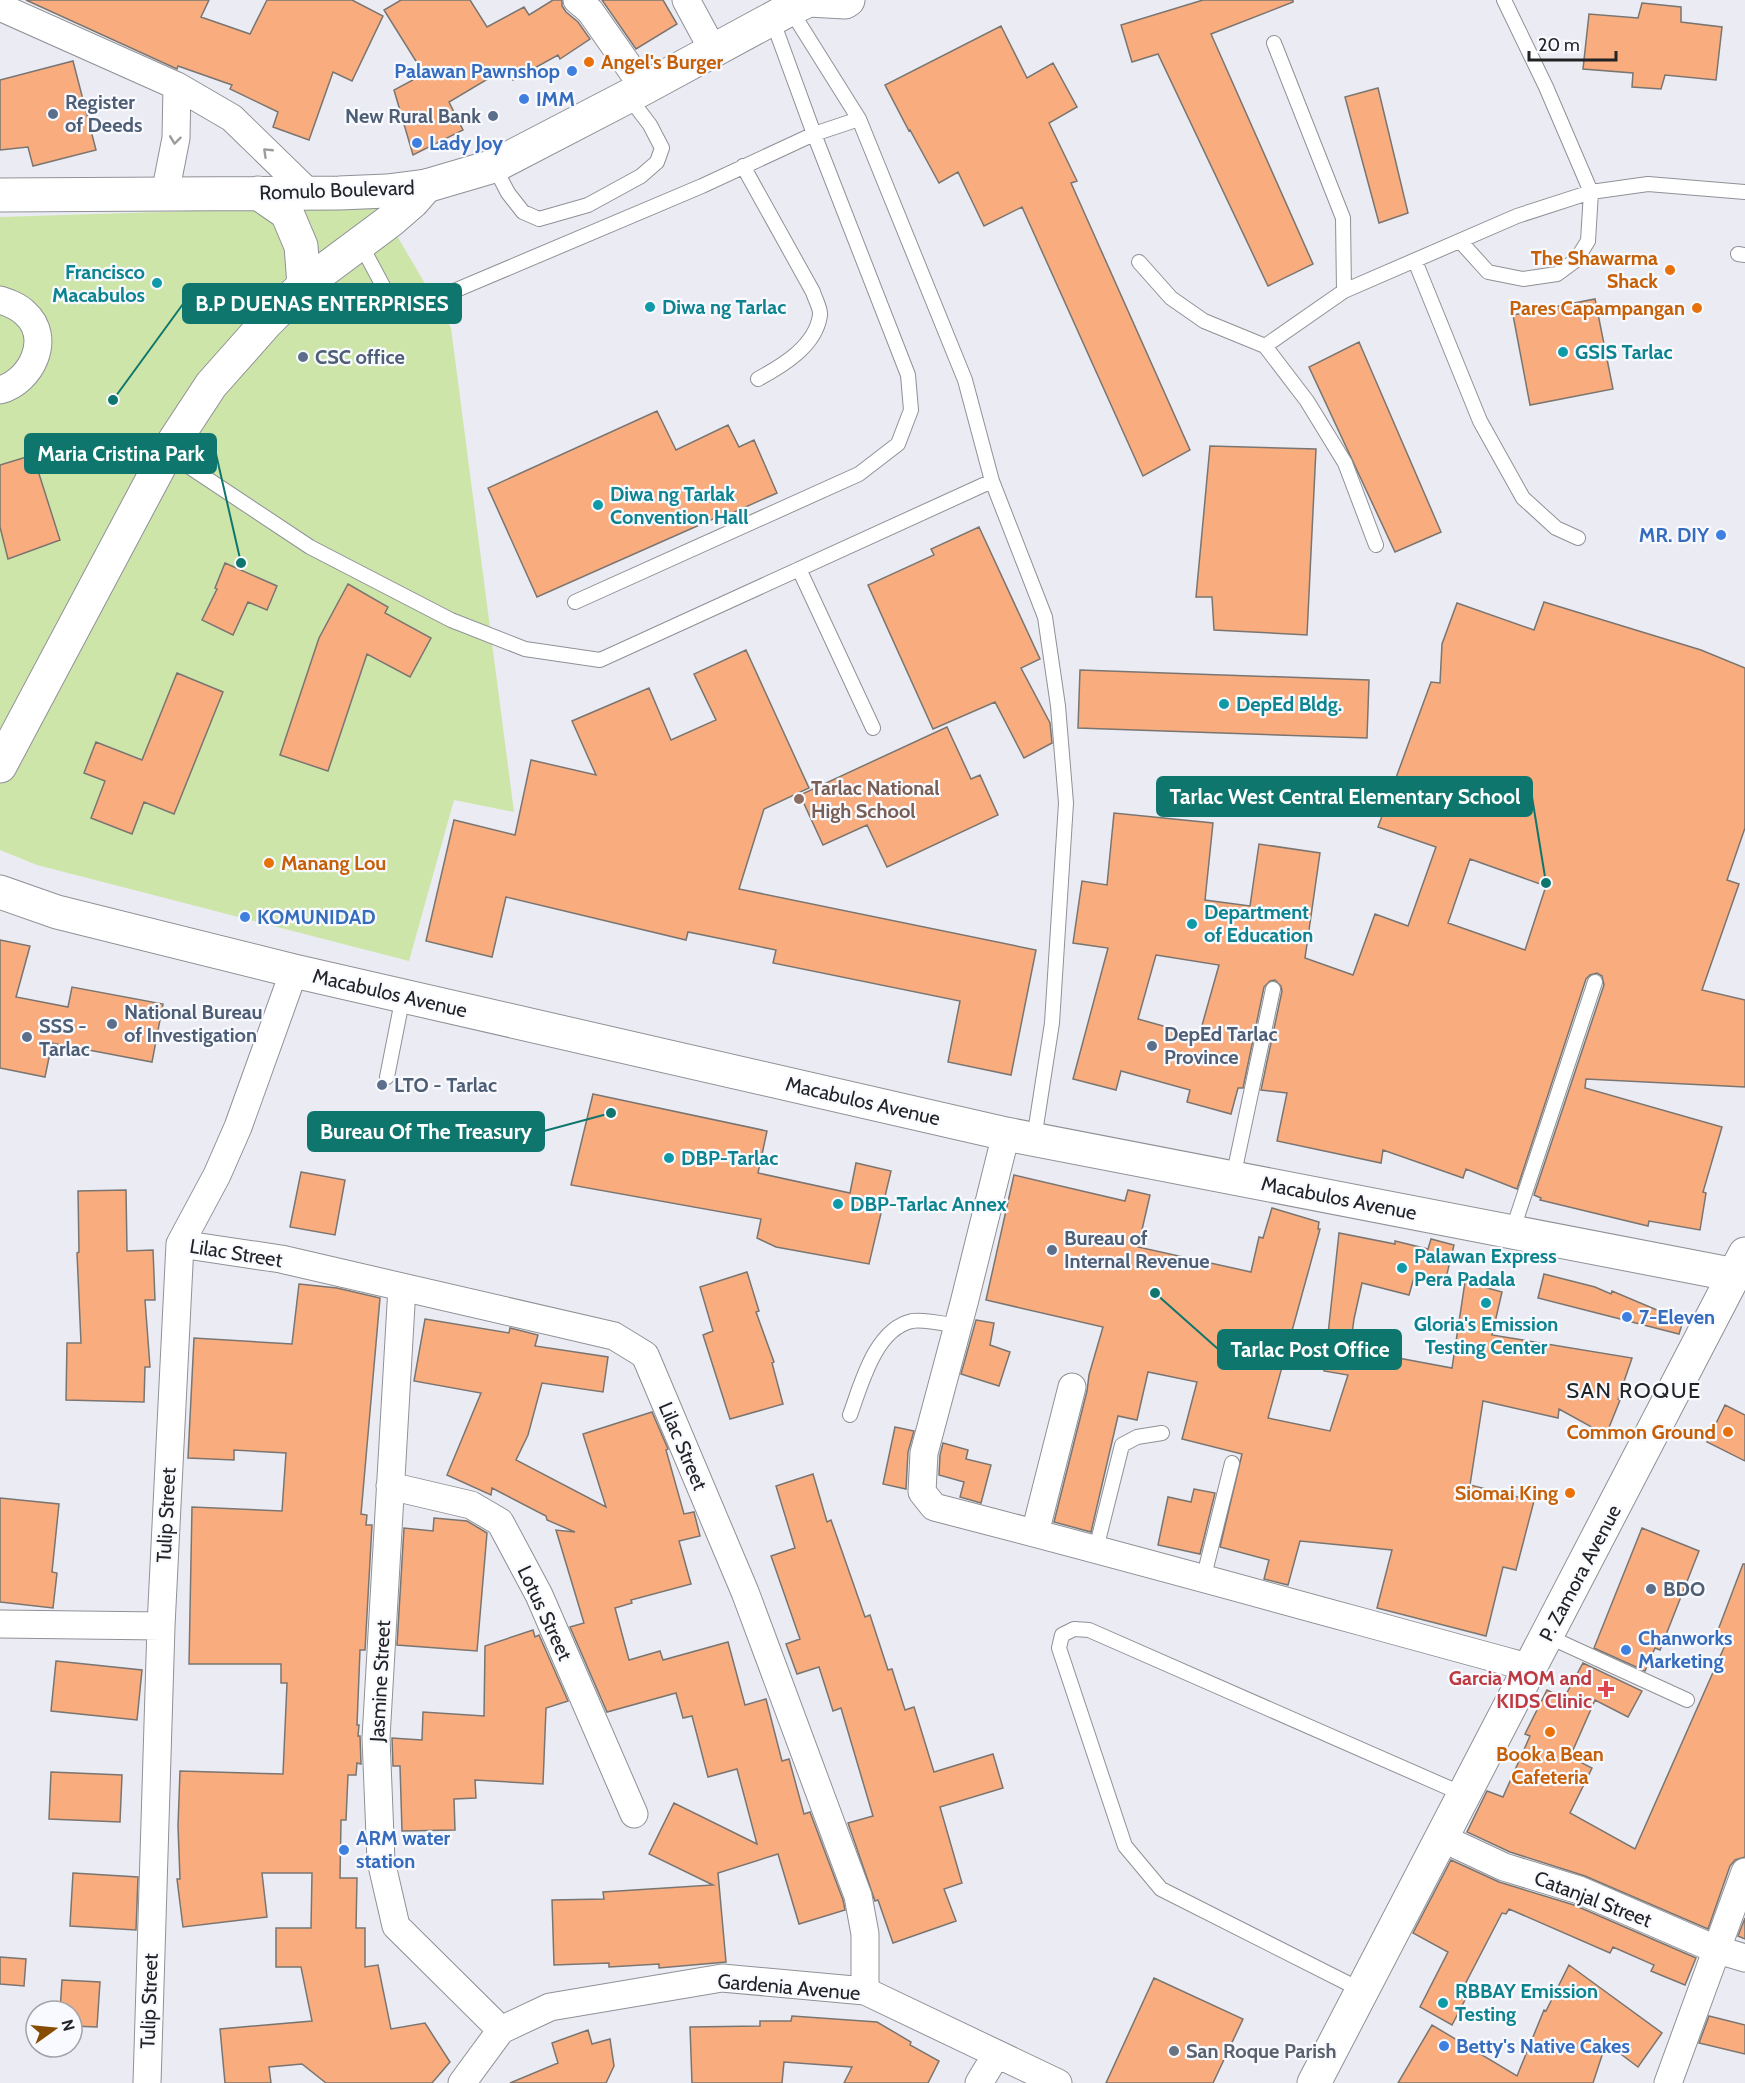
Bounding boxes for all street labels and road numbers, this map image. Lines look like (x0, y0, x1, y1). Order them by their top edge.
street label: Romulo Boulevard (259, 175, 415, 205)
street label: Macabulos Avenue (310, 964, 470, 1022)
street label: Macabulos Avenue (783, 1072, 943, 1130)
street label: Macabulos Avenue (1259, 1171, 1419, 1225)
street label: Lilac Street (188, 1234, 284, 1272)
street label: Lilac Street (654, 1398, 712, 1494)
street label: Tulip Street (152, 1466, 180, 1563)
street label: P. Zamora Avenue (1534, 1501, 1626, 1645)
street label: Lotus Street (513, 1562, 578, 1665)
street label: Jasmine Street (365, 1619, 395, 1743)
street label: Catanjal Street (1531, 1866, 1655, 1932)
street label: Tulip Street (135, 1953, 163, 2049)
street label: Gardenia Avenue (717, 1969, 861, 2005)

